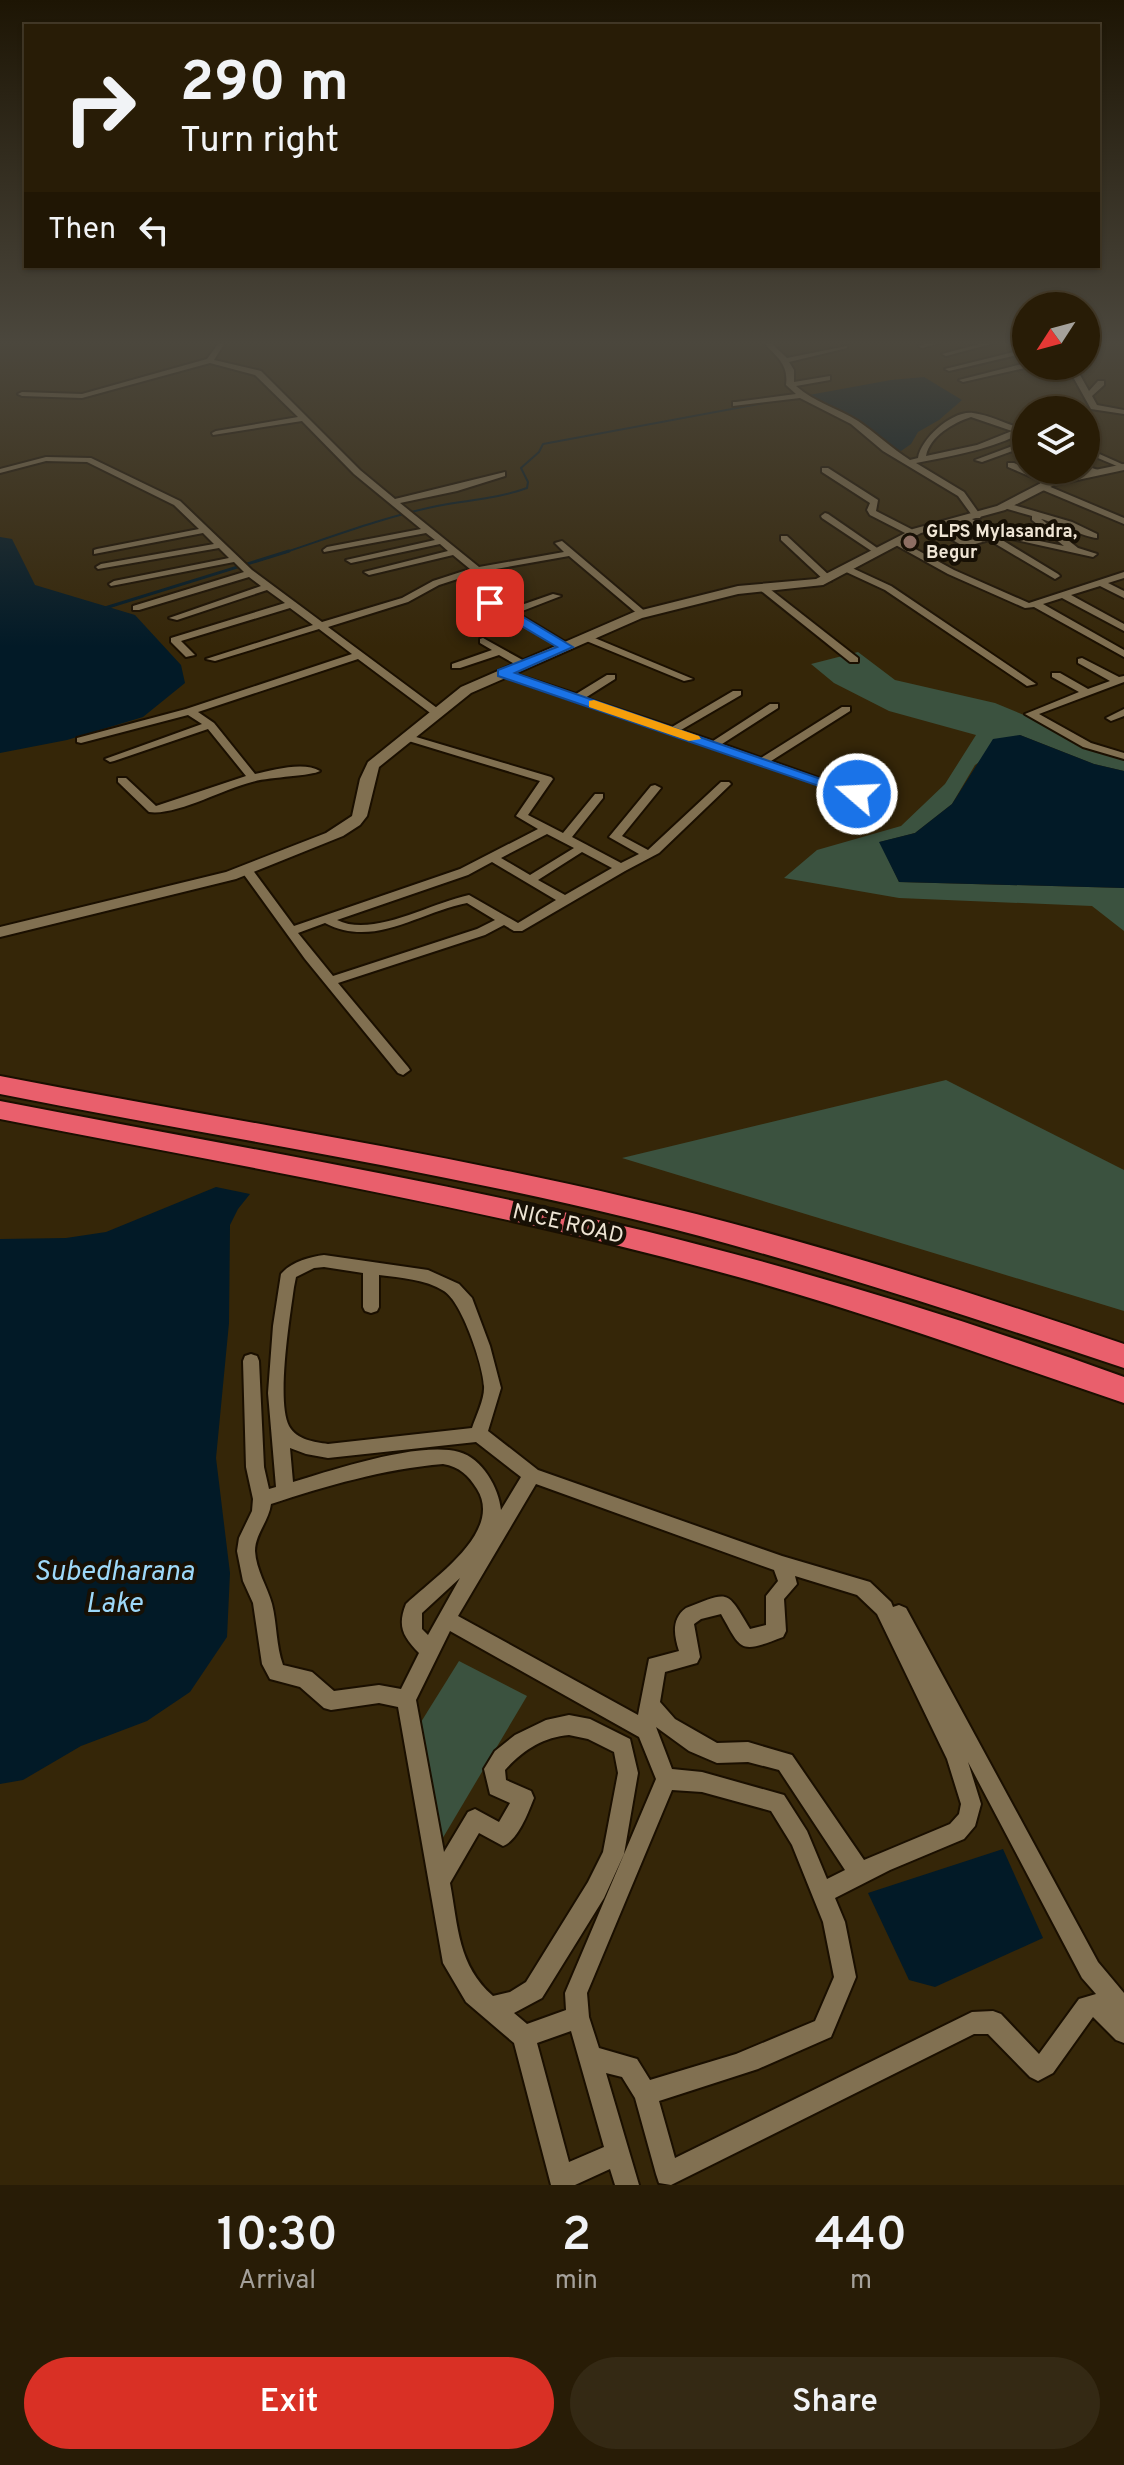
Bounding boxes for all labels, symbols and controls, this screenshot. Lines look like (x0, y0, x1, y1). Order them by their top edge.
text: 290 m (180, 50, 349, 120)
icon: right (48, 56, 152, 160)
text: Turn right (180, 119, 339, 165)
icon: left (132, 208, 176, 252)
text: Then (48, 212, 116, 249)
north arrow (1012, 292, 1100, 380)
map controls (1012, 292, 1100, 484)
button: layers (1012, 396, 1100, 484)
place label: GLPS Mylasandra, Begur (926, 521, 1077, 565)
marker: GLPS Mylasandra, Begur (901, 533, 919, 551)
pin (456, 569, 524, 637)
icon: arrive (468, 581, 512, 625)
position arrow (815, 752, 899, 836)
street label: NICE ROAD (510, 1199, 626, 1251)
water label: Subedharana Lake (34, 1555, 195, 1623)
text: 10:30 (217, 2207, 338, 2267)
text: 2 (562, 2207, 591, 2267)
text: 440 (815, 2207, 907, 2267)
text: Arrival (239, 2265, 316, 2298)
text: min (555, 2265, 598, 2298)
text: m (850, 2265, 872, 2298)
button: Exit (24, 2357, 554, 2449)
button: Share (570, 2357, 1100, 2449)

